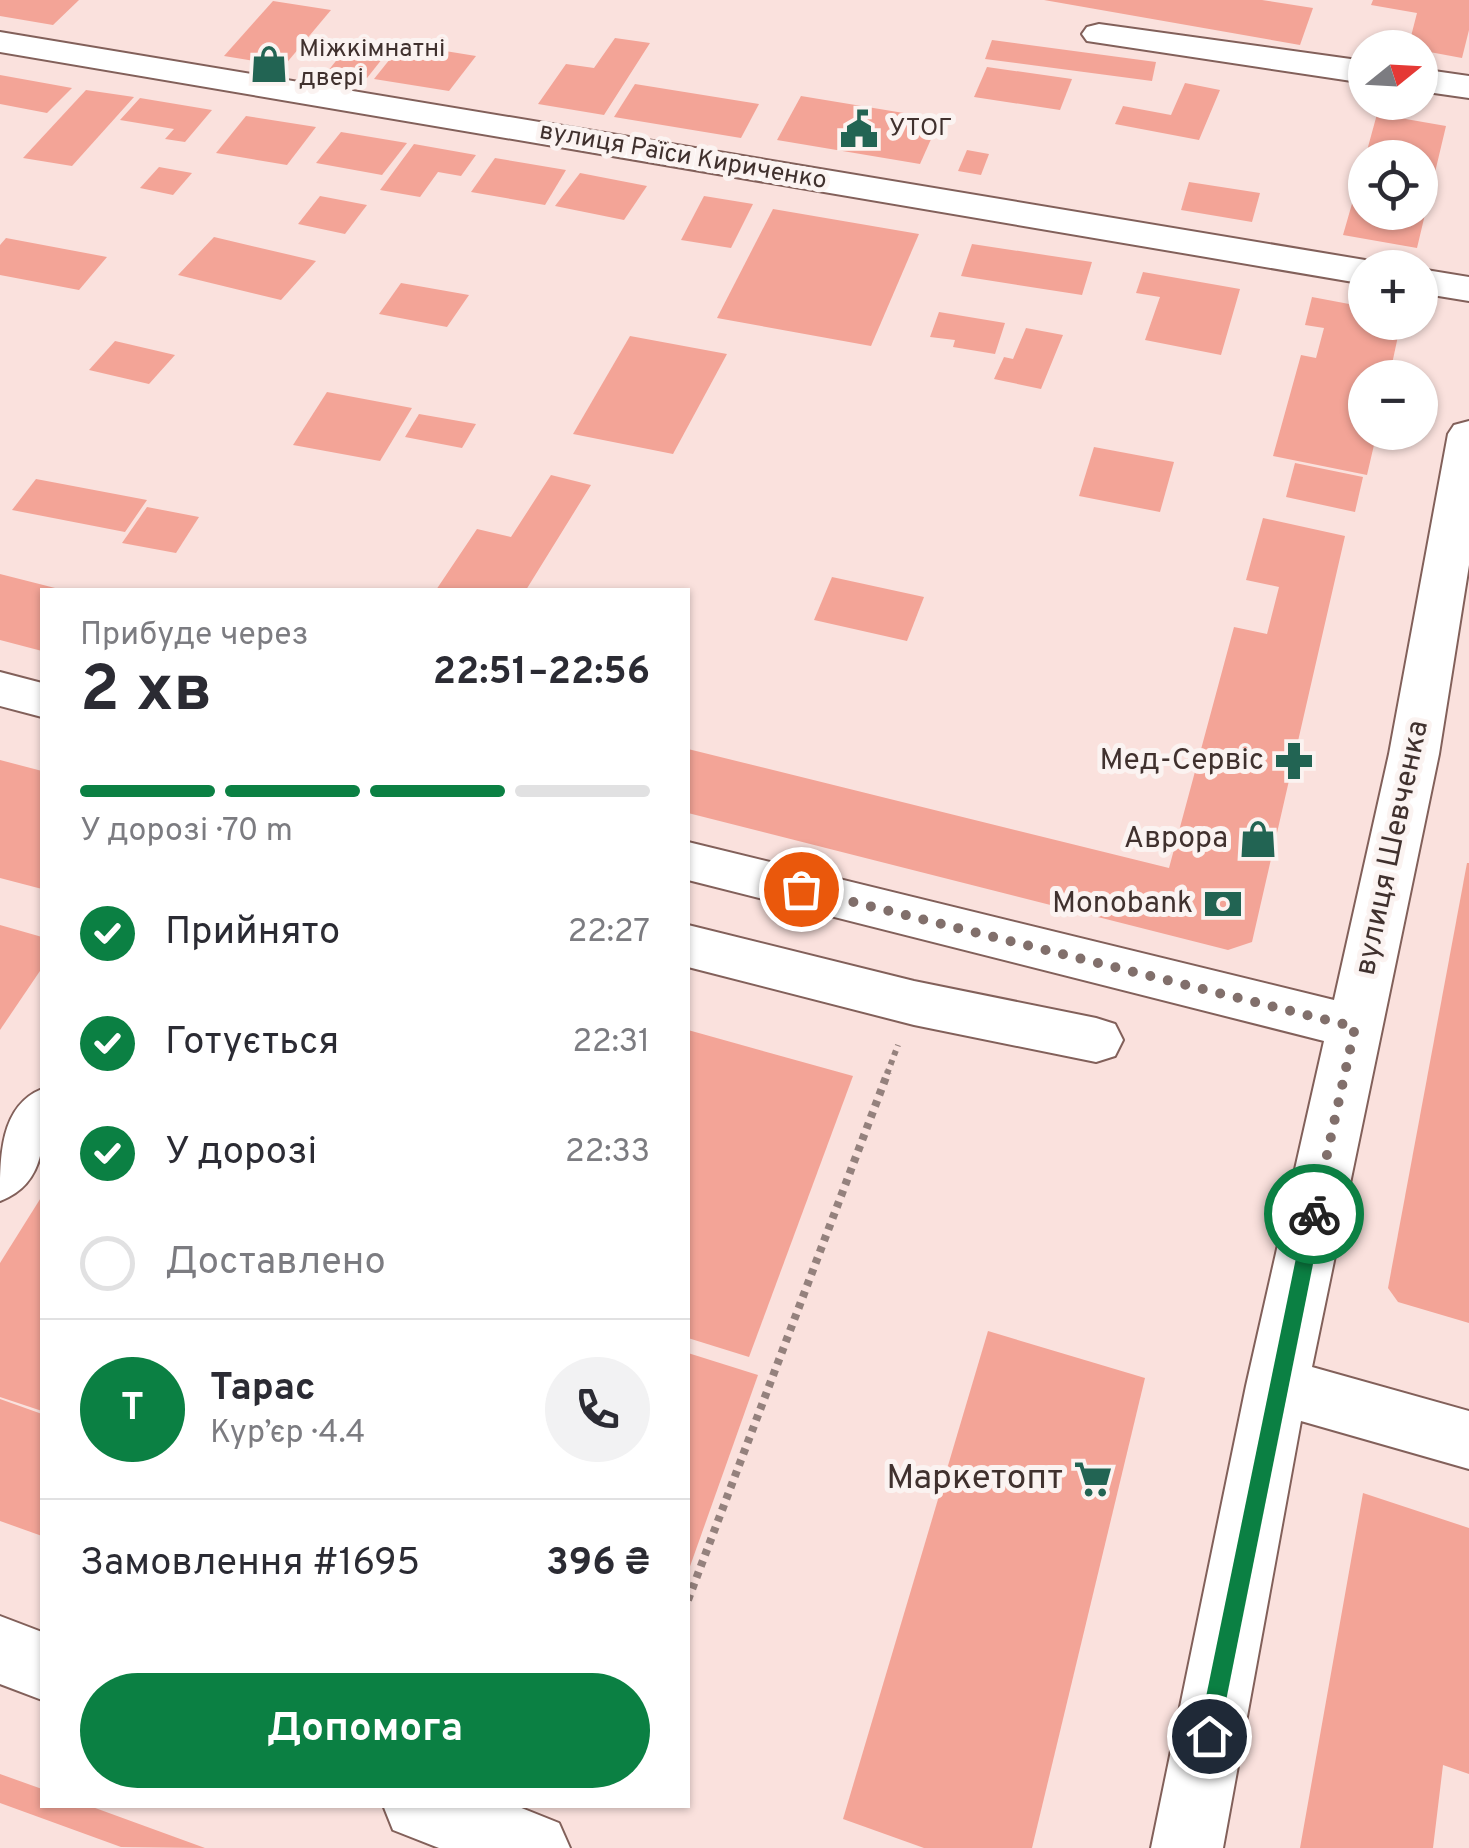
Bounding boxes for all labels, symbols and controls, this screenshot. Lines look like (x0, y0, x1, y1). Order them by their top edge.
north arrow (1348, 30, 1438, 120)
map controls (1348, 30, 1438, 450)
place label: Міжкімнатні двері (299, 34, 445, 95)
shop icon: Міжкімнатні двері (248, 43, 290, 85)
public building icon: УТОГ (838, 108, 880, 150)
place label: УТОГ (889, 113, 952, 145)
street label: вулиця Раїси Кириченко (537, 116, 829, 198)
button: locate (1348, 140, 1438, 230)
button: + (1348, 250, 1438, 340)
button: − (1348, 360, 1438, 450)
text: Прибуде через (80, 616, 309, 656)
text: 22:51–22:56 (433, 649, 650, 698)
text: 2 хв (80, 652, 212, 734)
street label: вулиця Шевченка (1348, 717, 1438, 979)
pharmacy icon: Мед-Сервіс (1273, 740, 1315, 782)
place label: Мед-Сервіс (1099, 743, 1264, 780)
text: У дорозі · 70 m (80, 812, 293, 852)
shop icon: Аврора (1237, 818, 1279, 860)
place label: Аврора (1124, 821, 1228, 858)
pin (759, 847, 844, 932)
icon: bag (774, 862, 829, 917)
bank icon: Monobank (1202, 883, 1244, 925)
place label: Monobank (1052, 886, 1193, 923)
icon: check (80, 906, 135, 961)
text: Прийнято (165, 909, 340, 958)
text: 22:27 (568, 913, 650, 953)
icon: check (80, 1016, 135, 1071)
text: Готується (165, 1019, 339, 1068)
text: 22:31 (572, 1023, 650, 1063)
icon: check (80, 1126, 135, 1181)
text: У дорозі (165, 1129, 317, 1178)
text: 22:33 (565, 1133, 650, 1173)
courier (1264, 1164, 1364, 1264)
icon: bike (1287, 1187, 1342, 1242)
text: Доставлено (165, 1239, 386, 1288)
button: phone (545, 1357, 650, 1462)
text: Тарас (210, 1365, 315, 1414)
text: Т (121, 1385, 144, 1434)
text: Кур’єр · 4.4 (210, 1414, 365, 1454)
place label: Маркетопт (886, 1457, 1063, 1501)
supermarket icon: Маркетопт (1072, 1458, 1114, 1500)
text: Замовлення #1695 (80, 1540, 420, 1589)
text: 396 ₴ (546, 1540, 650, 1589)
button: Допомога (80, 1673, 650, 1788)
pin (1167, 1694, 1252, 1779)
icon: home (1182, 1709, 1237, 1764)

